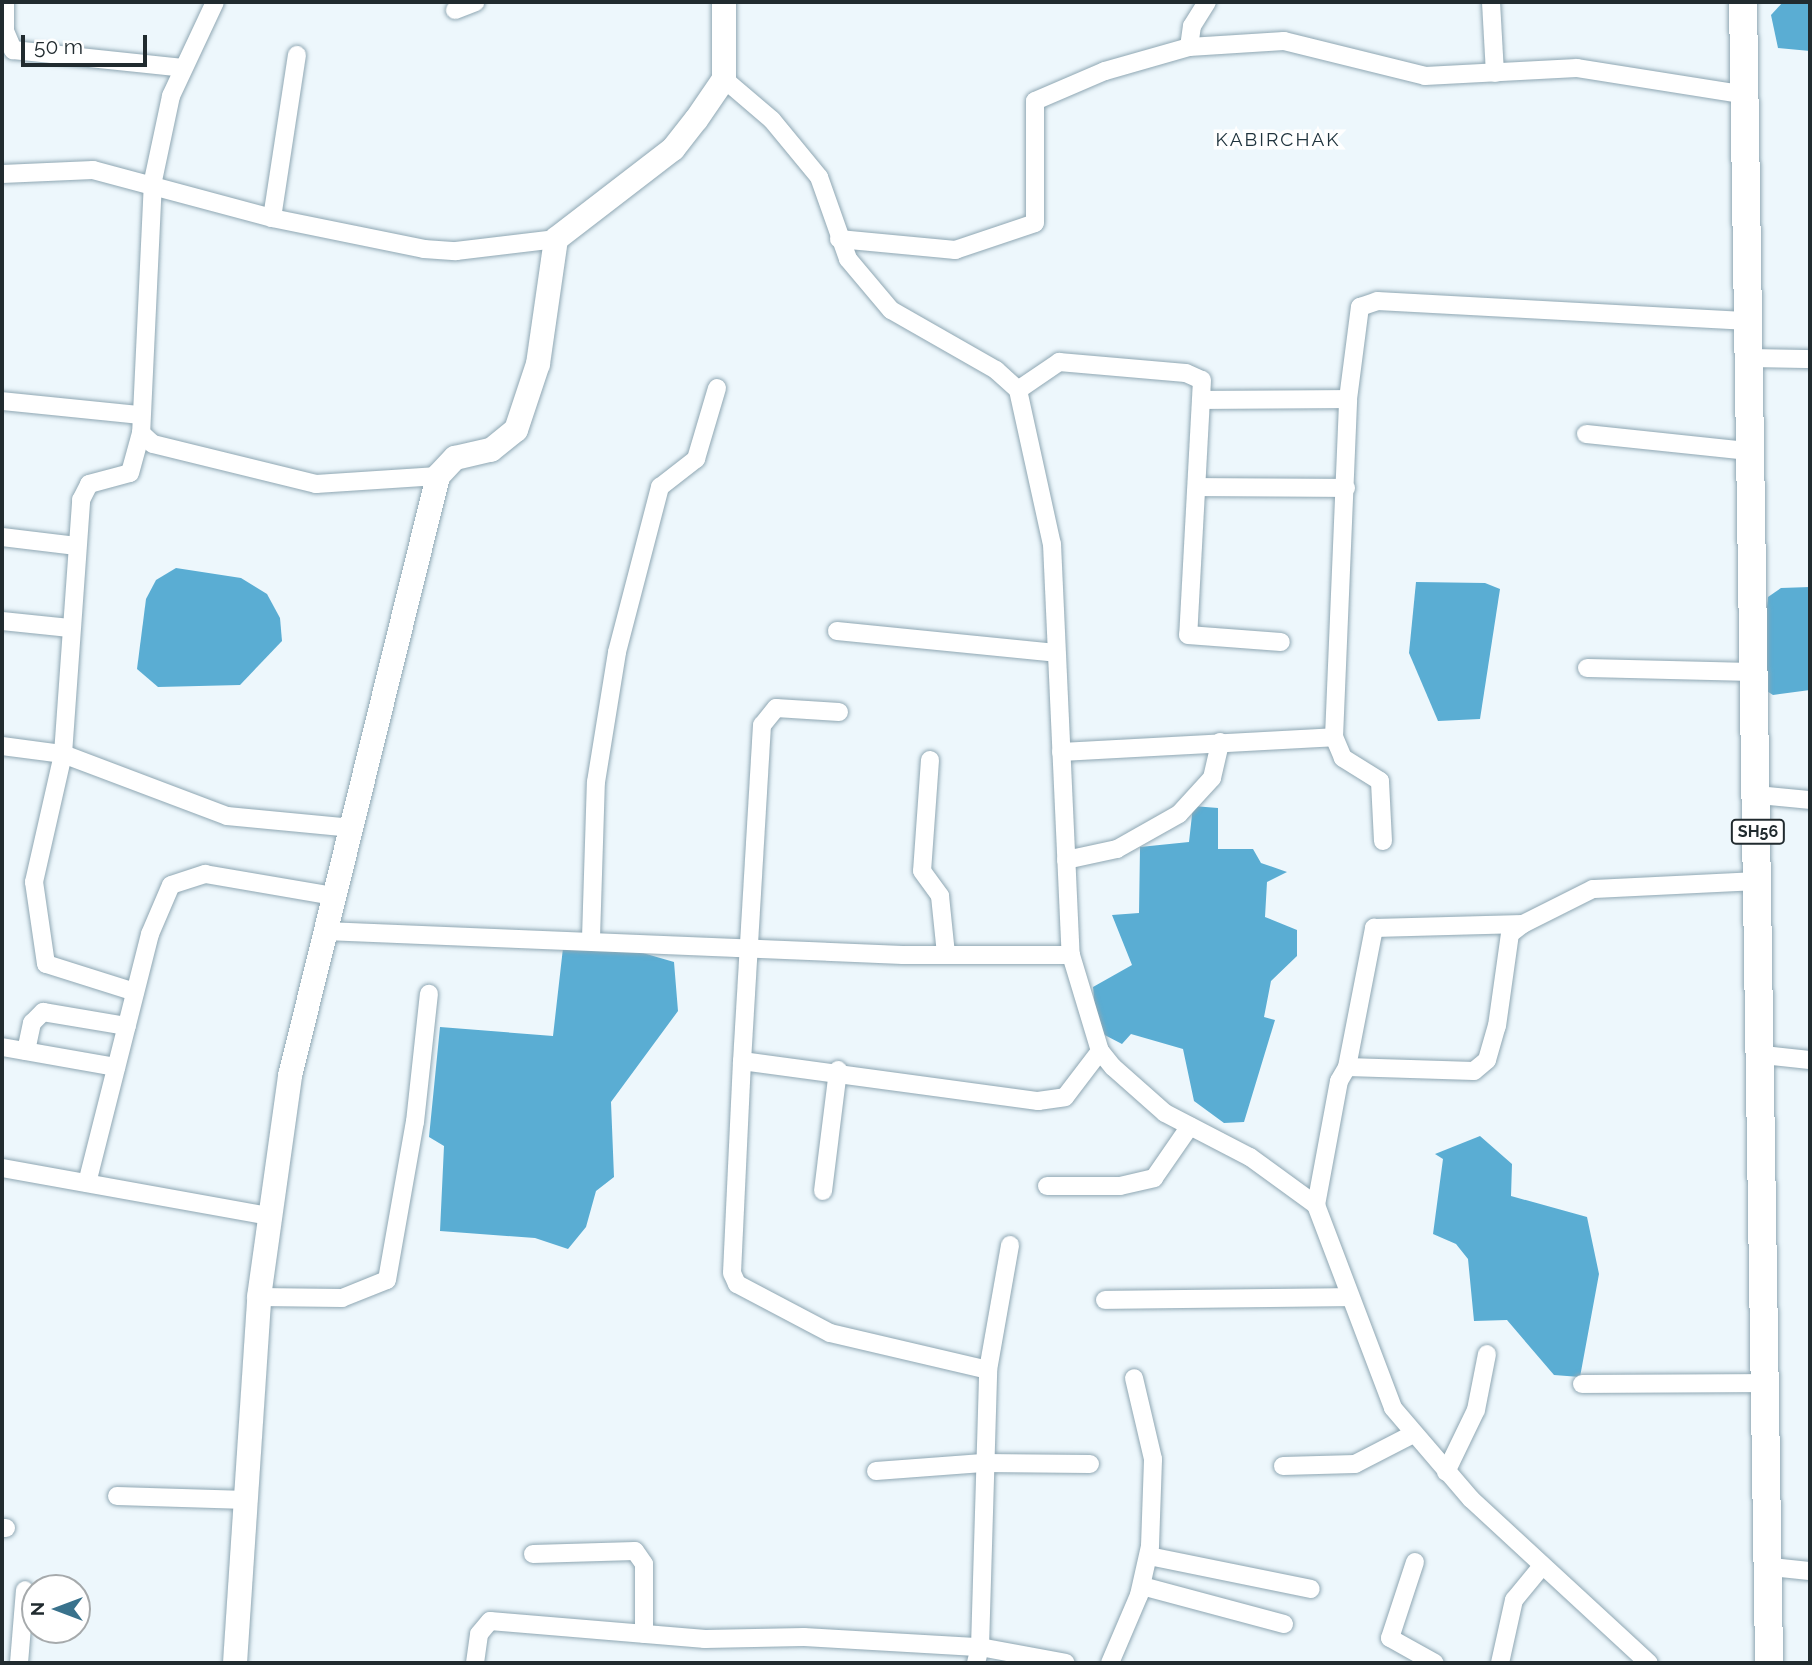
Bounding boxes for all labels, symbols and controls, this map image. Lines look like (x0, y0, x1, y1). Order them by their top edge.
scale bar (24, 21, 150, 65)
text: 50 m (34, 34, 83, 59)
district label: KABIRCHAK (1217, 129, 1339, 151)
road number: SH56 (1730, 820, 1786, 845)
north arrow (21, 1574, 91, 1644)
text: N (26, 1602, 48, 1616)

